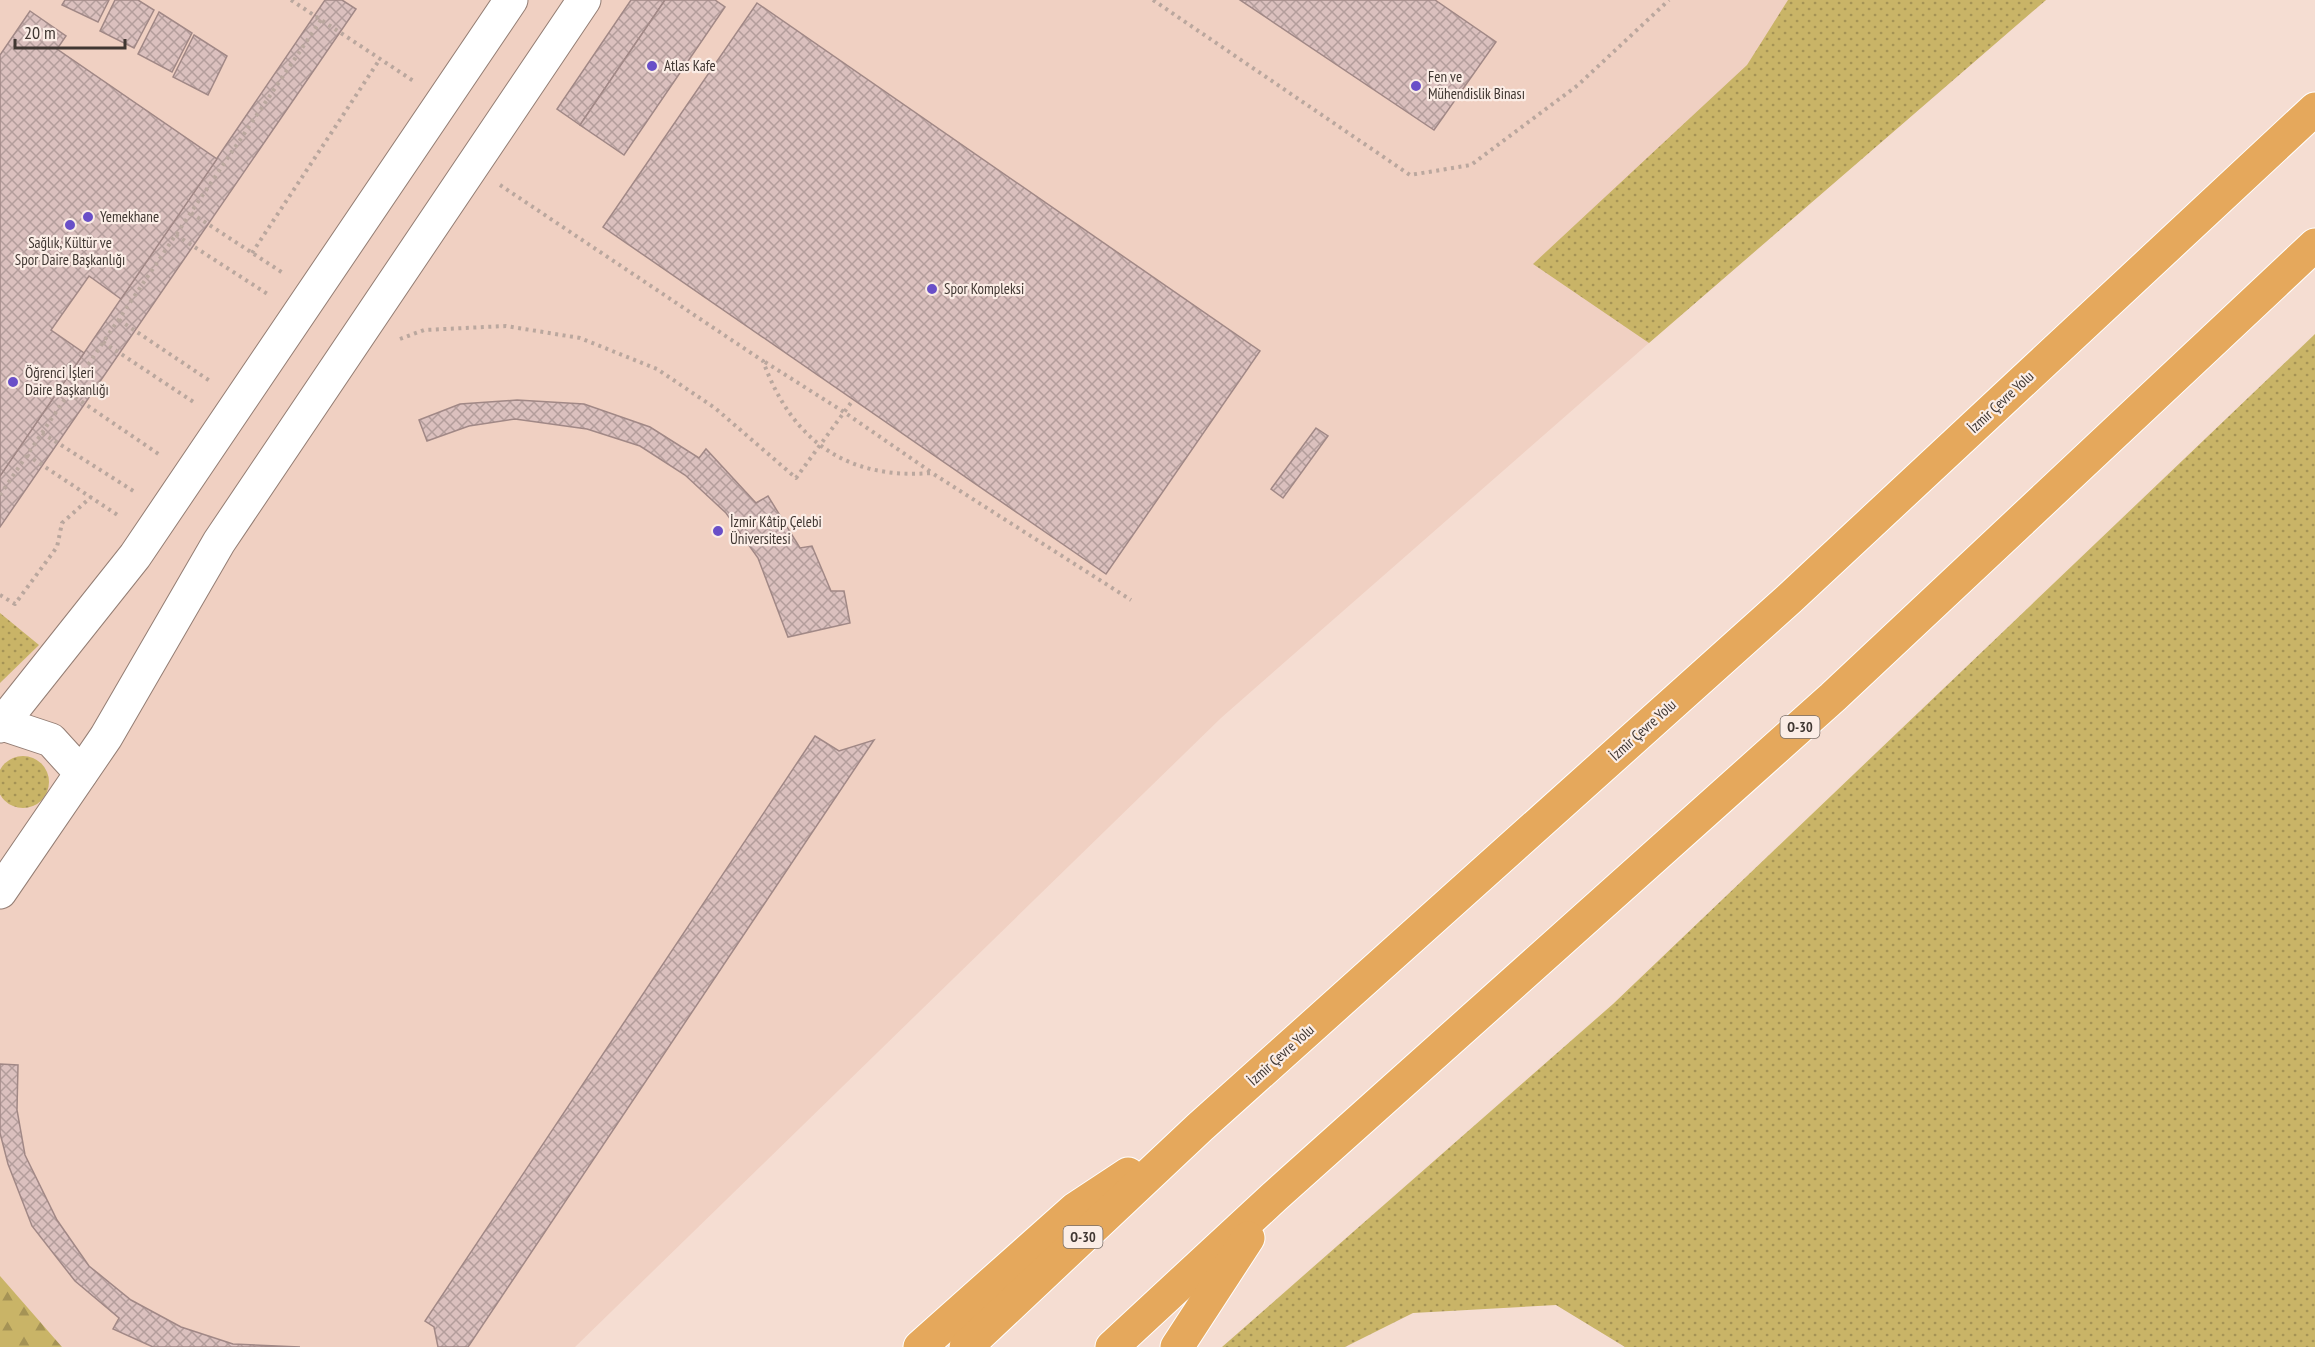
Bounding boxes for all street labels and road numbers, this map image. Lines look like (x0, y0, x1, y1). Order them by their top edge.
street label: İzmir Çevre Yolu (1964, 366, 2037, 437)
street label: İzmir Çevre Yolu (1606, 695, 1680, 764)
road number: O-30 (1780, 716, 1820, 738)
street label: İzmir Çevre Yolu (1244, 1020, 1318, 1089)
road number: O-30 (1064, 1226, 1102, 1248)

